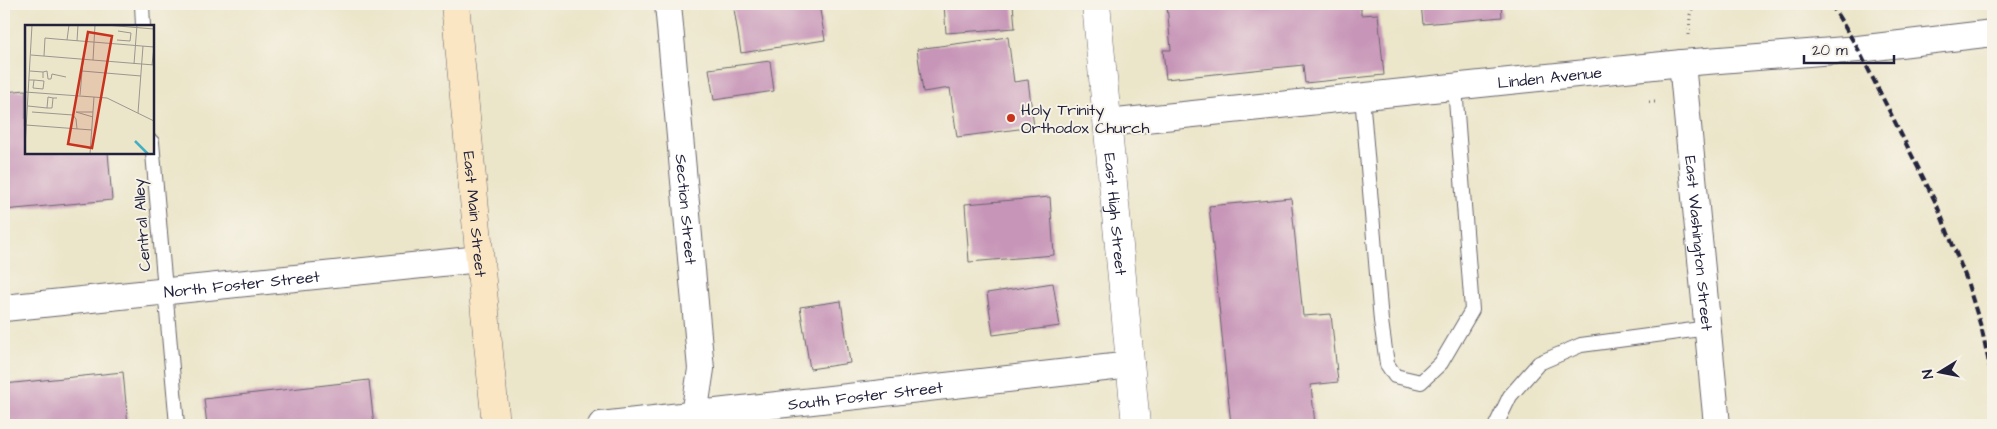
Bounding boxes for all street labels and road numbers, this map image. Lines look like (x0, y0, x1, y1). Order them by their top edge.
street label: Linden Avenue (1496, 61, 1603, 94)
street label: East Main Street (457, 150, 492, 278)
street label: East High Street (1098, 152, 1132, 277)
street label: Section Street (670, 153, 702, 266)
street label: East Washington Street (1679, 155, 1718, 332)
street label: Central Alley (128, 177, 157, 272)
street label: North Foster Street (163, 266, 321, 303)
street label: South Foster Street (787, 376, 945, 416)

